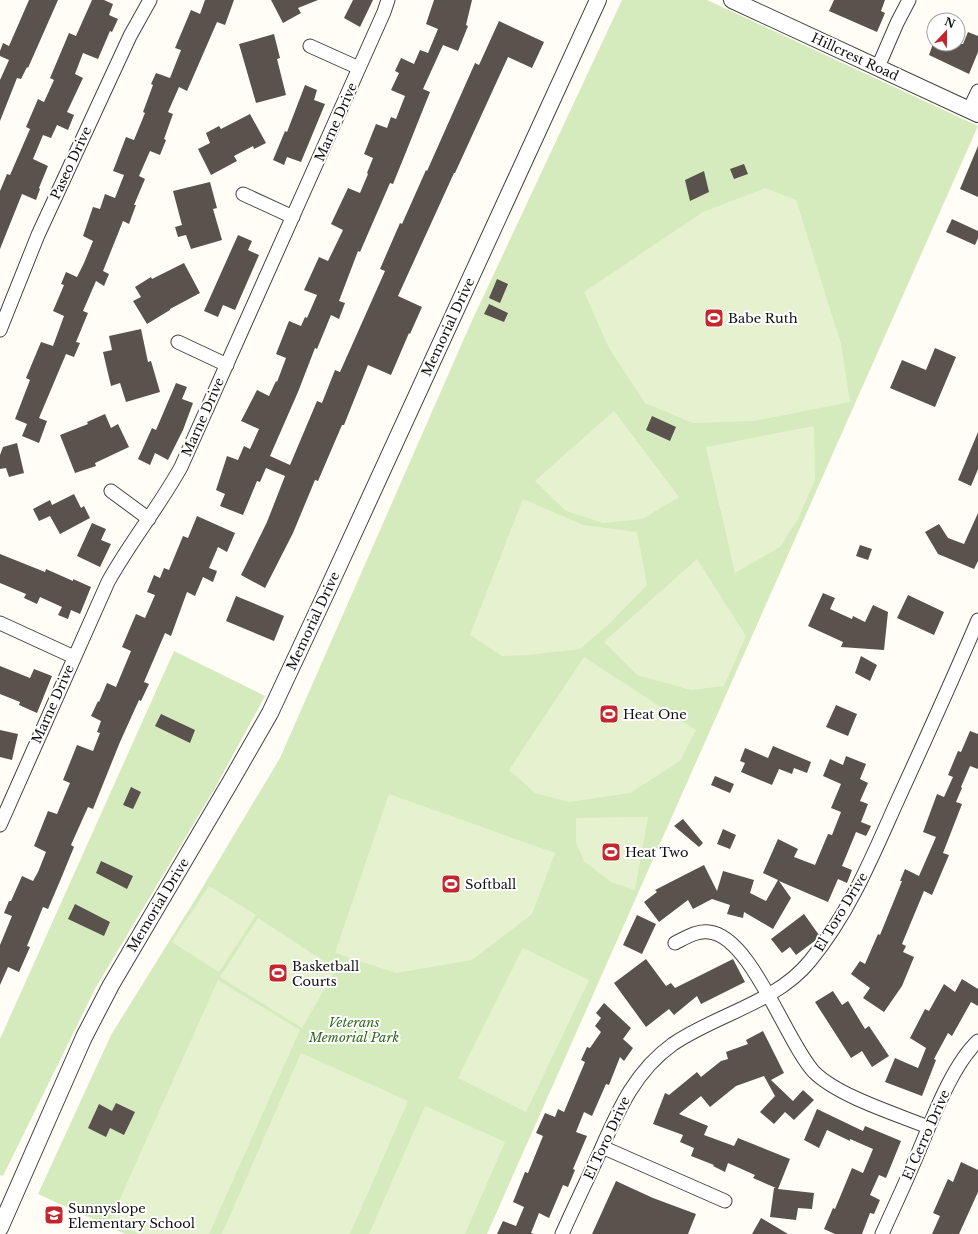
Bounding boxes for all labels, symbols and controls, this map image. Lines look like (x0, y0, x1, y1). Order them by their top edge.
north arrow (926, 12, 966, 52)
text: N (942, 14, 958, 31)
street label: Hillcrest Road (809, 29, 902, 85)
street label: Marne Drive (311, 80, 361, 164)
street label: Paseo Drive (47, 124, 95, 202)
street label: Memorial Drive (418, 275, 478, 379)
sports icon: Babe Ruth (703, 307, 725, 329)
place label: Babe Ruth (728, 310, 798, 327)
street label: Marne Drive (178, 375, 228, 459)
street label: Memorial Drive (283, 569, 343, 673)
street label: Marne Drive (28, 662, 78, 746)
sports icon: Heat One (598, 703, 620, 725)
place label: Heat One (623, 706, 687, 723)
sports icon: Heat Two (600, 841, 622, 863)
place label: Heat Two (625, 844, 688, 861)
street label: Memorial Drive (123, 855, 193, 955)
street label: El Toro Drive (811, 869, 871, 955)
sports icon: Softball (440, 873, 462, 895)
place label: Softball (465, 876, 516, 893)
place label: Basketball Courts (292, 958, 359, 990)
sports icon: Basketball Courts (267, 962, 289, 984)
park label: Veterans Memorial Park (308, 1014, 399, 1046)
street label: El Cerro Drive (899, 1087, 953, 1183)
street label: El Toro Drive (580, 1094, 634, 1182)
place label: Sunnyslope Elementary School (68, 1200, 195, 1232)
school or university icon: Sunnyslope Elementary School (43, 1204, 65, 1226)

